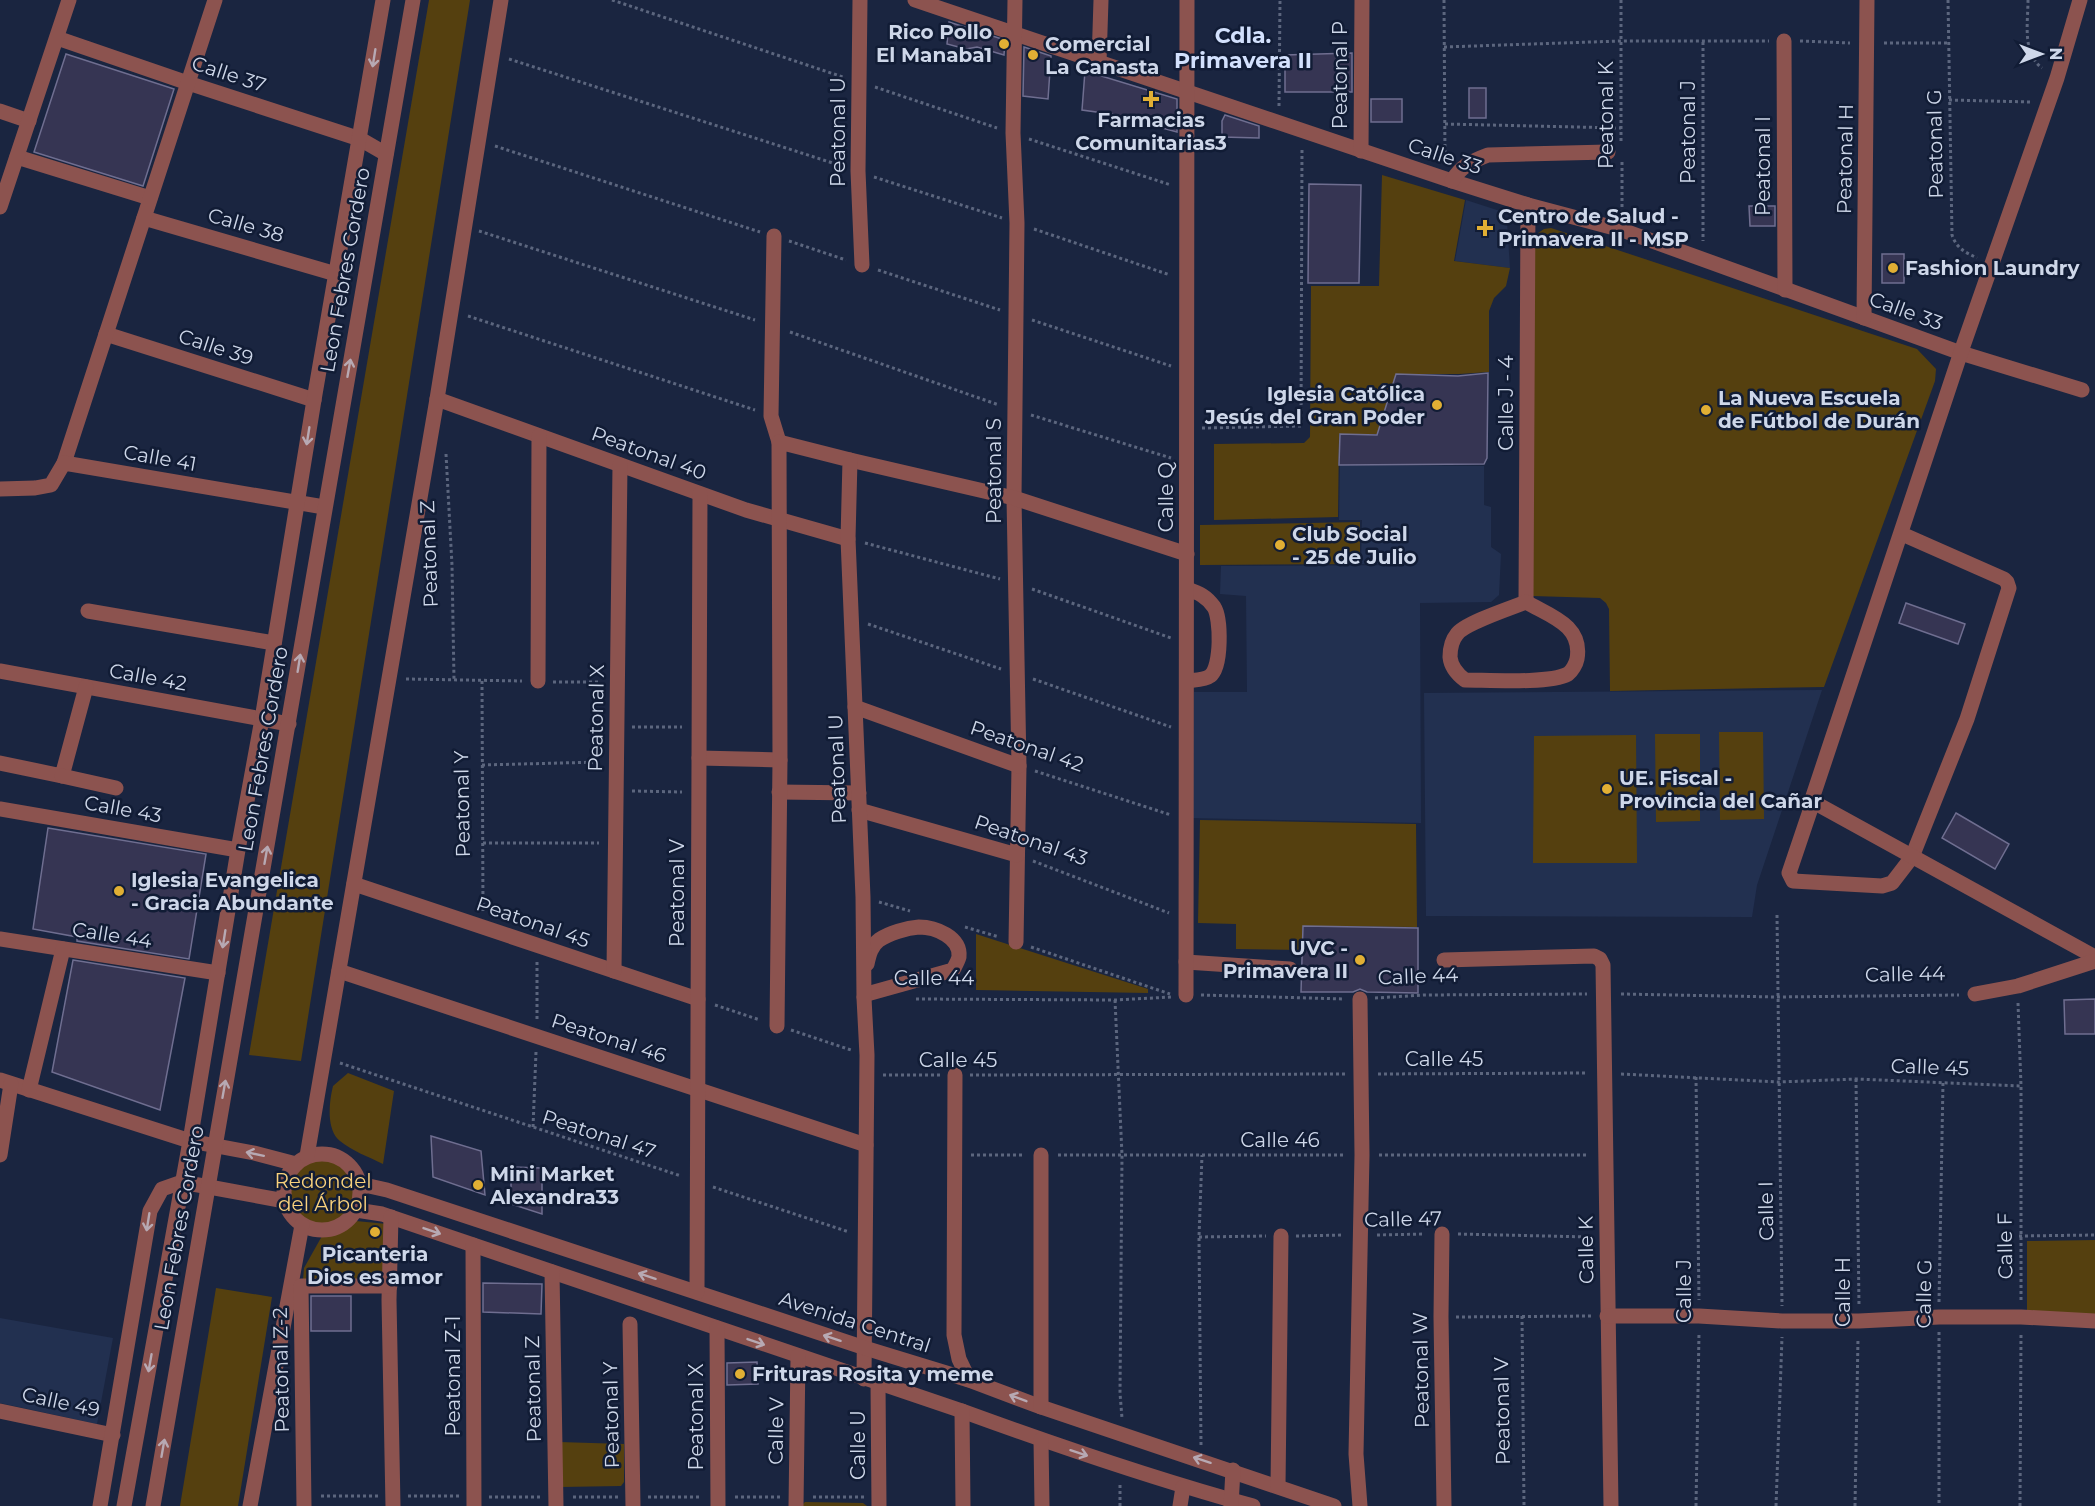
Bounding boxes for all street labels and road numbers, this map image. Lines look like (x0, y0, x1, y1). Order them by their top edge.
street label: Peatonal P (1328, 21, 1352, 129)
street label: Calle 37 (189, 51, 269, 97)
street label: Peatonal K (1594, 60, 1618, 169)
street label: Peatonal U (826, 77, 850, 187)
street label: Peatonal J (1676, 80, 1700, 184)
street label: Peatonal G (1922, 89, 1948, 199)
street label: Peatonal H (1832, 104, 1858, 214)
street label: Peatonal I (1751, 116, 1775, 216)
street label: Calle 33 (1405, 133, 1485, 179)
street label: Leon Febres Cordero (315, 166, 375, 374)
street label: Calle 38 (205, 203, 287, 247)
street label: Calle 33 (1866, 287, 1946, 335)
street label: Calle 39 (175, 324, 257, 370)
street label: Calle J - 4 (1494, 355, 1518, 451)
street label: Peatonal S (982, 418, 1006, 524)
street label: Peatonal 40 (588, 421, 710, 485)
street label: Calle 41 (122, 440, 198, 476)
street label: Calle Q (1154, 461, 1178, 532)
street label: Peatonal Z (415, 500, 443, 608)
street label: Leon Febres Cordero (233, 645, 293, 853)
street label: Calle 42 (107, 658, 189, 696)
street label: Peatonal X (583, 664, 609, 772)
street label: Peatonal U (823, 714, 851, 824)
street label: Peatonal 42 (967, 715, 1087, 777)
street label: Peatonal Y (449, 750, 475, 858)
street label: Calle 43 (82, 790, 164, 828)
street label: Peatonal 43 (971, 809, 1091, 871)
street label: Peatonal V (665, 839, 689, 947)
street label: Peatonal 45 (473, 891, 593, 953)
street label: Calle 44 (70, 917, 154, 953)
street label: Calle 44 (1865, 961, 1945, 987)
street label: Calle 44 (1377, 963, 1459, 989)
street label: Calle 44 (894, 966, 974, 990)
street label: Peatonal 46 (549, 1008, 669, 1068)
street label: Calle 45 (1405, 1047, 1483, 1071)
street label: Calle 45 (919, 1048, 997, 1072)
street label: Calle 45 (1890, 1054, 1970, 1080)
street label: Peatonal 47 (539, 1104, 659, 1164)
street label: Leon Febres Cordero (149, 1124, 209, 1332)
street label: Calle 46 (1240, 1128, 1320, 1152)
street label: Calle I (1753, 1181, 1779, 1241)
street label: Calle 47 (1364, 1206, 1442, 1232)
street label: Calle F (1992, 1213, 2018, 1279)
street label: Calle K (1573, 1215, 1599, 1284)
street label: Calle H (1831, 1257, 1855, 1327)
street label: Calle J (1672, 1259, 1696, 1323)
street label: Calle G (1911, 1259, 1937, 1329)
street label: Avenida Central (776, 1286, 934, 1358)
street label: Peatonal Z-2 (268, 1307, 294, 1433)
street label: Peatonal W (1408, 1312, 1434, 1428)
street label: Peatonal Z-1 (441, 1315, 465, 1437)
street label: Peatonal Z (520, 1335, 546, 1443)
street label: Peatonal V (1489, 1357, 1515, 1465)
street label: Peatonal Y (598, 1361, 624, 1469)
street label: Peatonal X (684, 1363, 708, 1471)
street label: Calle 49 (20, 1382, 102, 1422)
street label: Calle V (763, 1397, 789, 1465)
street label: Calle U (846, 1410, 870, 1480)

